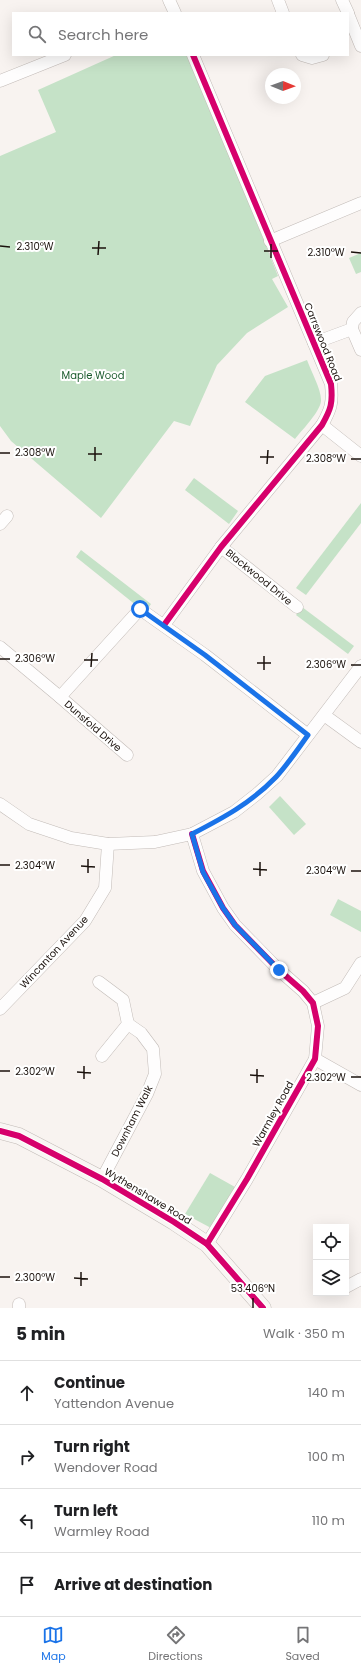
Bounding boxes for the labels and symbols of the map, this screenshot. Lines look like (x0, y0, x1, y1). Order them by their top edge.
north arrow (265, 68, 301, 104)
text: 2.310°W (16, 239, 54, 254)
text: 2.310°W (307, 245, 345, 260)
street label: Carrswood Road (300, 300, 346, 384)
park label: Maple Wood (62, 368, 124, 383)
text: 2.308°W (15, 445, 55, 460)
text: 2.308°W (306, 451, 346, 466)
street label: Blackwood Drive (222, 545, 296, 609)
route start (131, 600, 149, 618)
text: 2.306°W (15, 651, 55, 666)
text: 2.306°W (306, 657, 346, 672)
street label: Dunsfold Drive (61, 697, 125, 755)
text: 2.304°W (15, 858, 55, 873)
text: 2.304°W (306, 863, 346, 878)
street label: Wincanton Avenue (16, 912, 92, 992)
route end (270, 961, 288, 979)
text: 2.302°W (15, 1064, 55, 1079)
text: 2.302°W (306, 1070, 346, 1085)
street label: Warmley Road (249, 1078, 297, 1150)
street label: Downham Walk (108, 1082, 157, 1159)
street label: Wythenshawe Road (101, 1164, 195, 1228)
text: 2.300°W (15, 1270, 55, 1285)
text: 53.406°N (231, 1281, 275, 1296)

